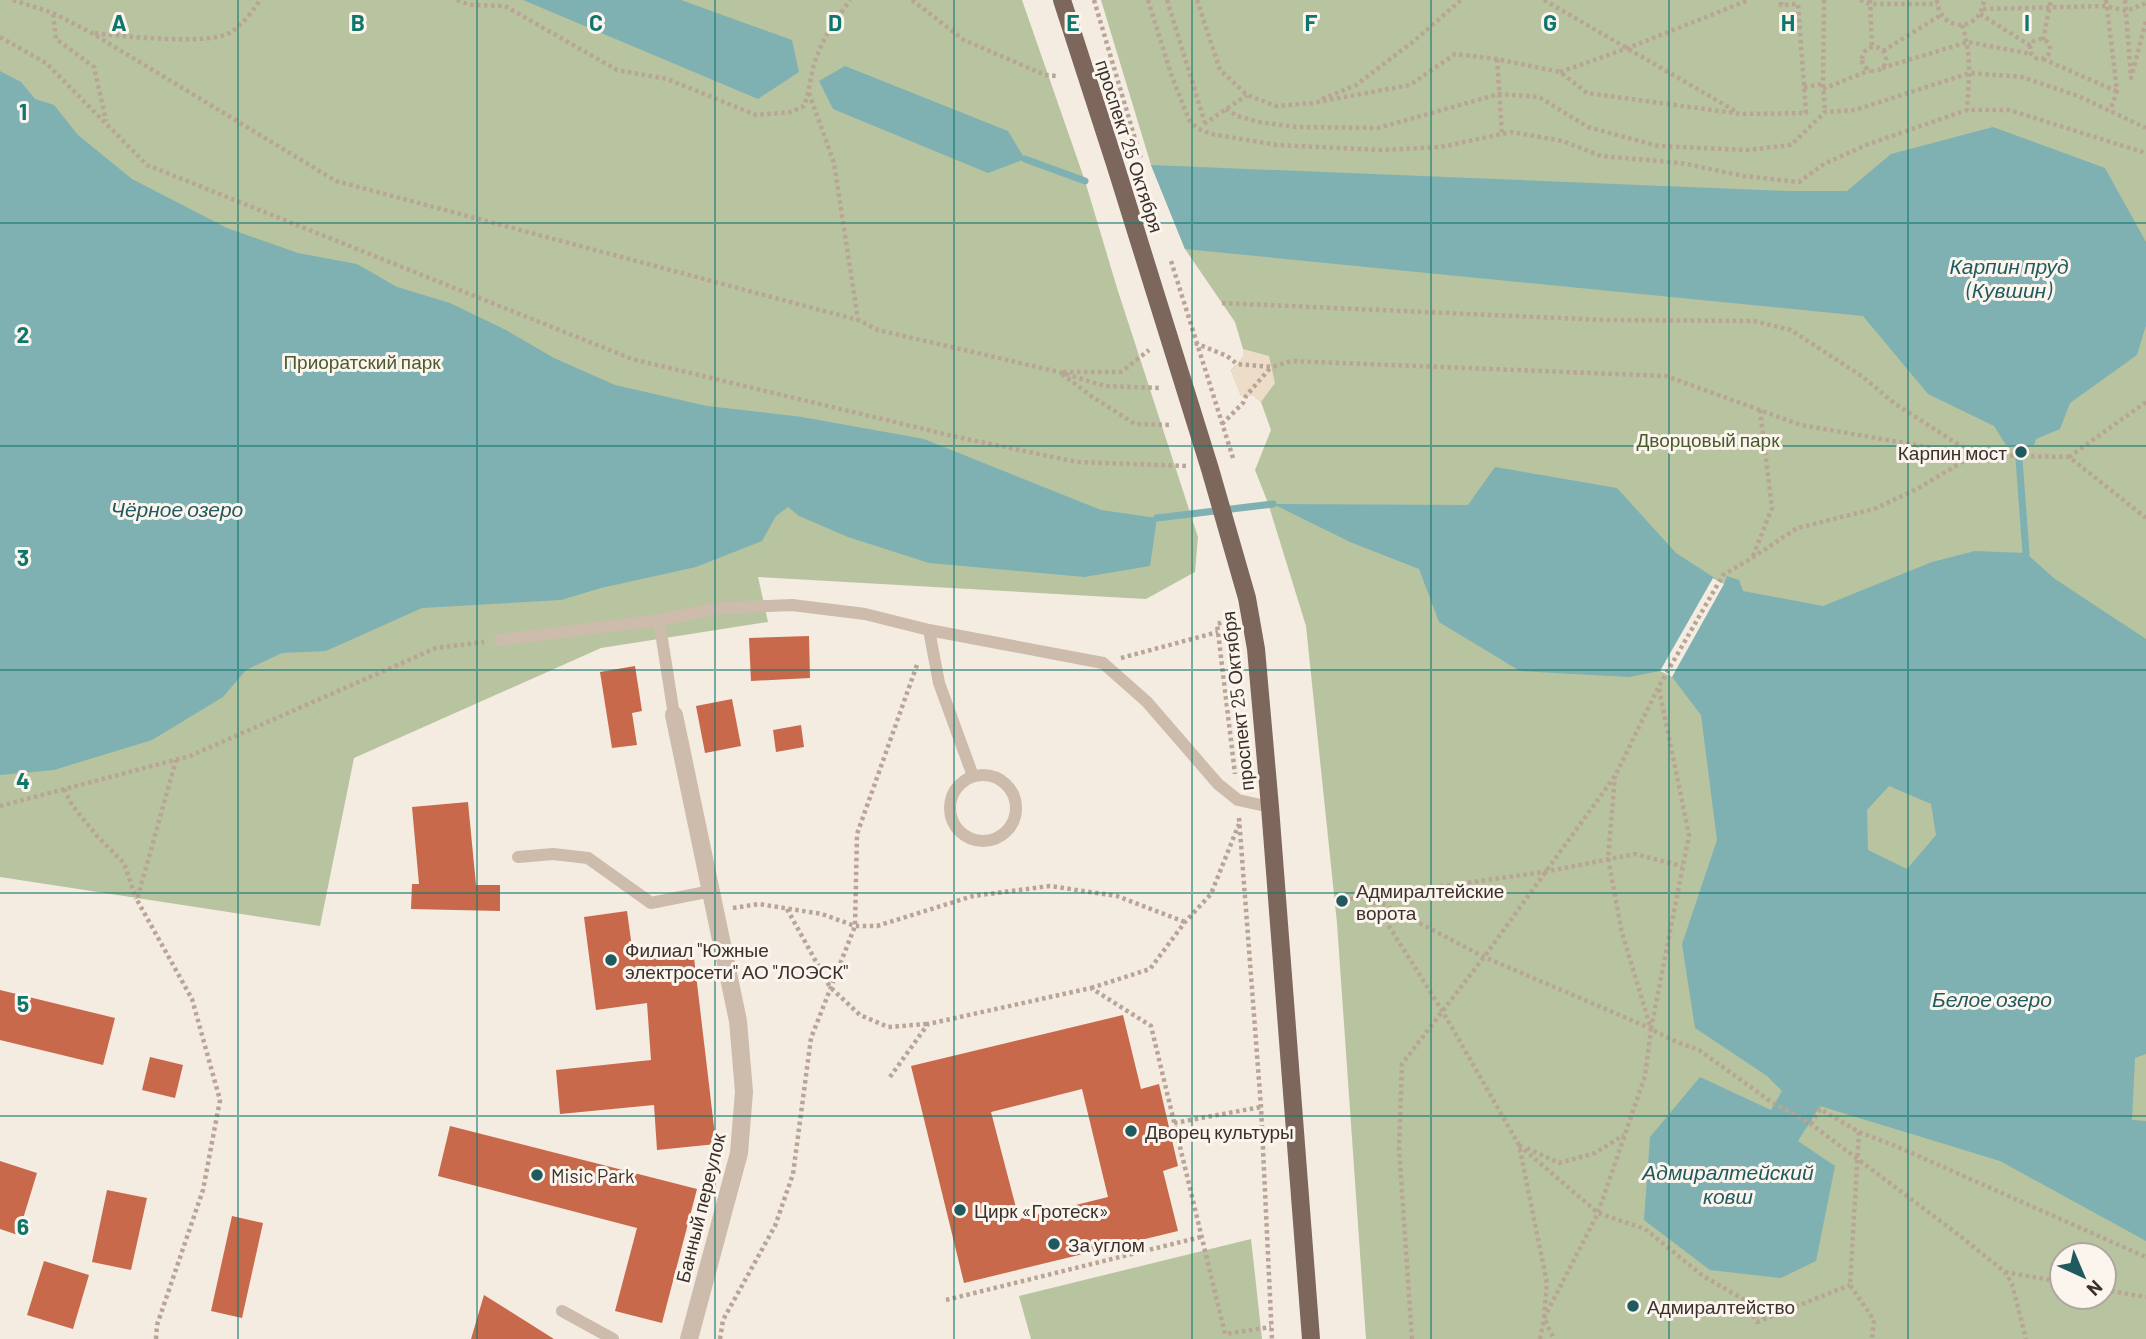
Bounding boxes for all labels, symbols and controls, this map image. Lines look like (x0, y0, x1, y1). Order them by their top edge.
text: A (111, 8, 127, 36)
text: B (351, 8, 365, 36)
text: C (589, 8, 603, 36)
text: D (828, 8, 842, 36)
text: E (1066, 8, 1080, 36)
text: F (1305, 8, 1318, 36)
text: G (1543, 8, 1557, 36)
text: H (1781, 8, 1795, 36)
text: I (2024, 8, 2030, 36)
street label: проспект 25 Октября (1091, 57, 1169, 235)
text: 1 (19, 97, 27, 125)
water label: Карпин пруд (Кувшин) (1949, 253, 2069, 302)
text: 2 (17, 320, 29, 348)
park label: Приоратский парк (283, 350, 441, 373)
park label: Дворцовый парк (1636, 428, 1780, 451)
place label: Карпин мост (1898, 441, 2007, 464)
marker: Карпин мост (2013, 444, 2029, 460)
water label: Чёрное озеро (111, 496, 244, 521)
text: 3 (17, 543, 29, 571)
street label: проспект 25 Октября (1216, 610, 1258, 792)
text: 4 (16, 766, 30, 794)
place label: Адмиралтейские ворота (1356, 879, 1504, 924)
marker: Адмиралтейские ворота (1334, 893, 1350, 909)
place label: Филиал "Южные электросети" АО "ЛОЭСК" (625, 938, 848, 983)
marker: Филиал "Южные электросети" АО "ЛОЭСК" (603, 952, 619, 968)
water label: Белое озеро (1932, 986, 2052, 1011)
text: 5 (17, 989, 29, 1017)
place label: Дворец культуры (1145, 1120, 1294, 1143)
marker: Дворец культуры (1123, 1123, 1139, 1139)
street label: Банный переулок (670, 1130, 730, 1285)
water label: Адмиралтейский ковш (1640, 1159, 1814, 1208)
place label: Misic Park (551, 1164, 634, 1187)
marker: Misic Park (529, 1167, 545, 1183)
place label: Цирк «Гротеск» (974, 1199, 1109, 1222)
marker: Цирк «Гротеск» (952, 1202, 968, 1218)
text: 6 (17, 1212, 29, 1240)
place label: За углом (1068, 1233, 1145, 1256)
marker: За углом (1046, 1236, 1062, 1252)
north arrow (2048, 1241, 2118, 1311)
text: N (2083, 1276, 2108, 1301)
place label: Адмиралтейство (1647, 1295, 1795, 1318)
marker: Адмиралтейство (1625, 1298, 1641, 1314)

